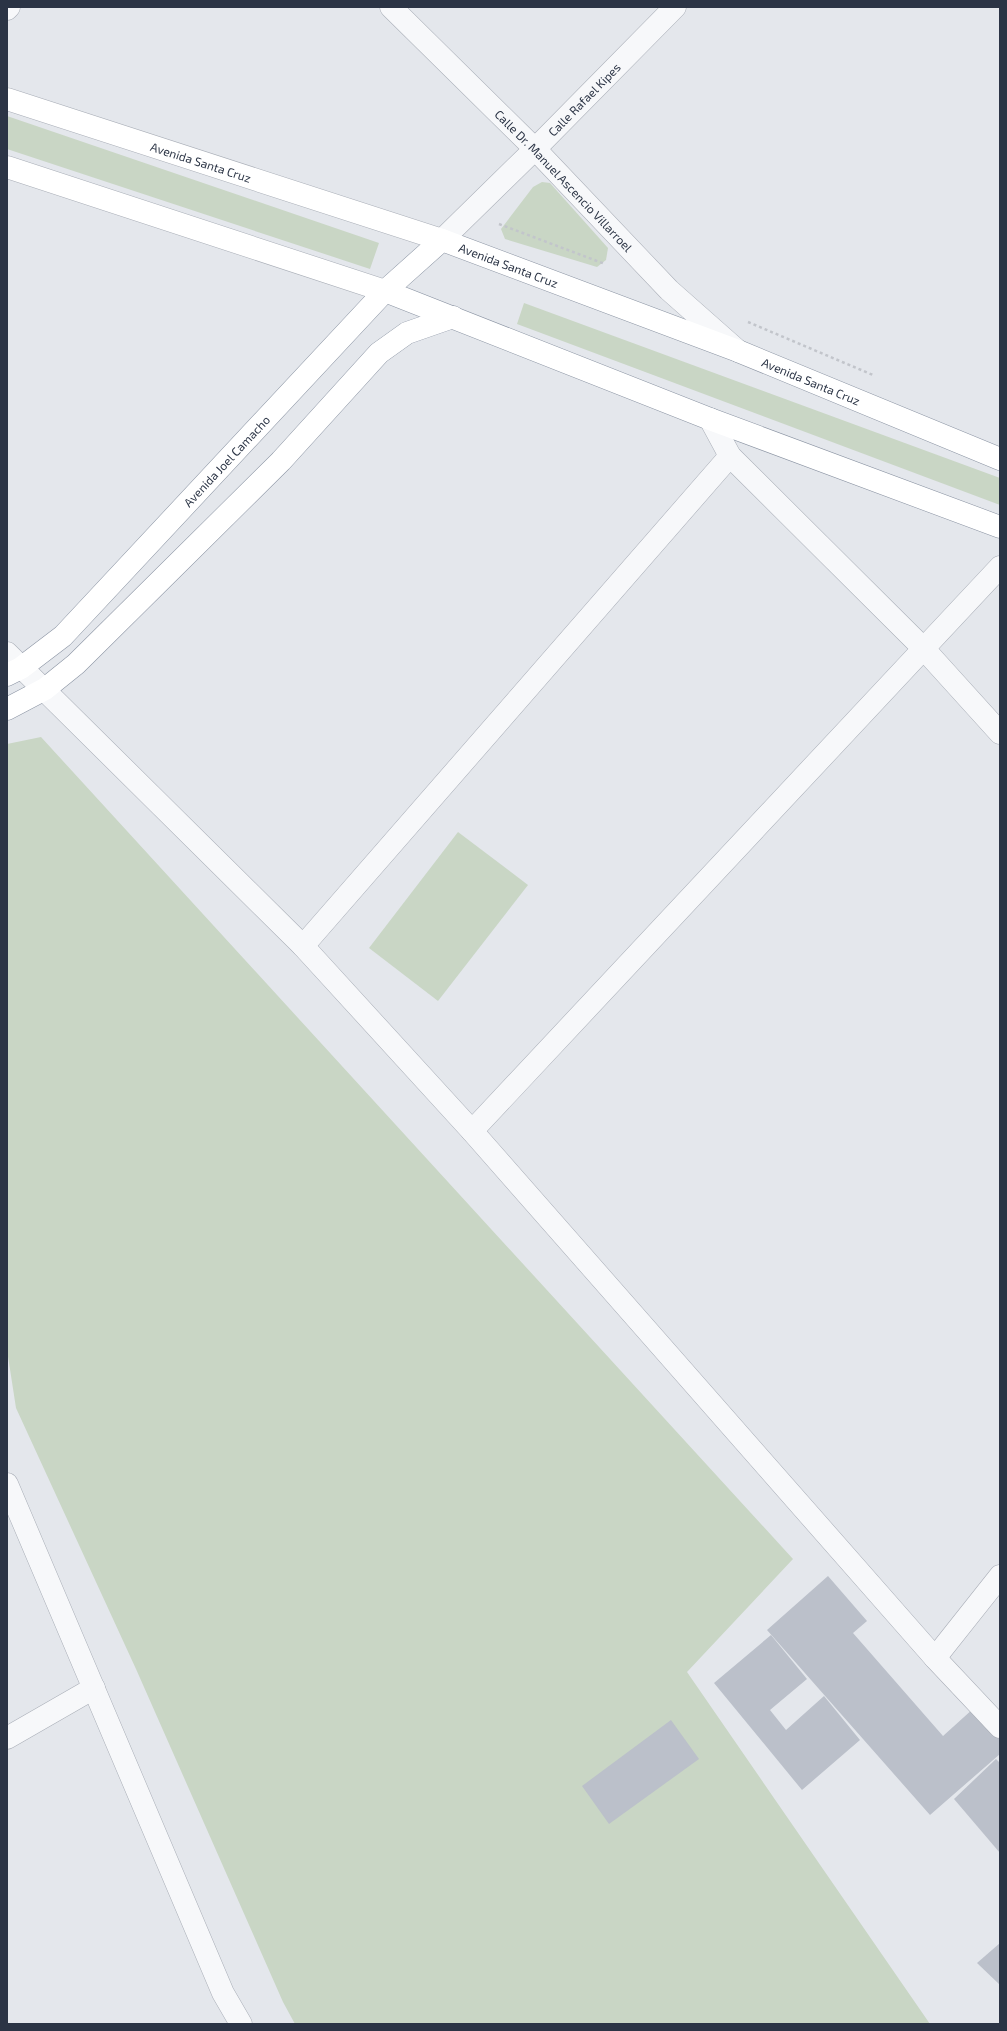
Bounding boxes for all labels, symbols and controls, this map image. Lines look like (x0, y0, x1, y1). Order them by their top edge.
street label: Calle Rafael Kipes (545, 60, 623, 139)
street label: Calle Dr. Manuel Ascencio Villarroel (492, 107, 636, 255)
street label: Avenida Santa Cruz (149, 139, 253, 185)
street label: Avenida Santa Cruz (457, 240, 560, 290)
street label: Avenida Santa Cruz (760, 355, 862, 408)
street label: Avenida Joel Camacho (181, 412, 272, 509)

